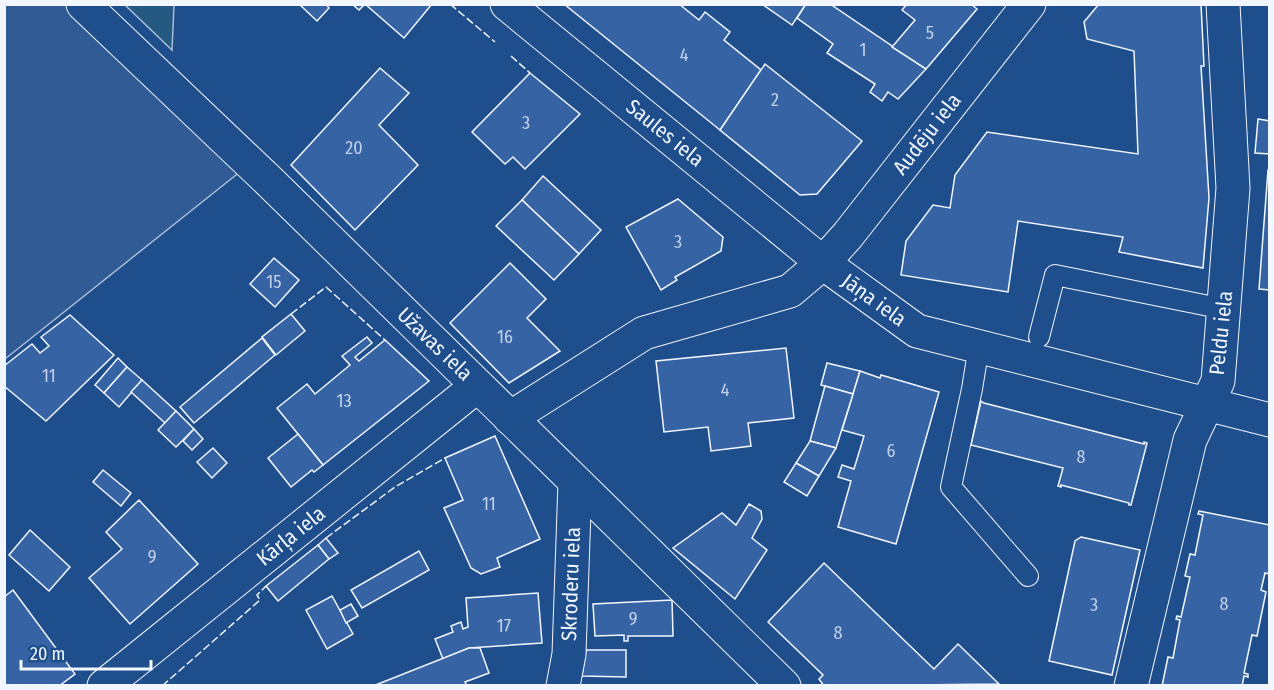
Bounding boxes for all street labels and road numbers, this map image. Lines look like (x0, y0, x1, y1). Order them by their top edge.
street label: Audēju iela (887, 88, 967, 180)
street label: Saules iela (621, 94, 709, 172)
street label: Jāņa iela (837, 268, 911, 332)
street label: Peldu iela (1204, 289, 1238, 377)
street label: Užavas iela (392, 302, 478, 386)
street label: Kārļa iela (251, 501, 331, 571)
street label: Skroderu iela (556, 526, 586, 642)

